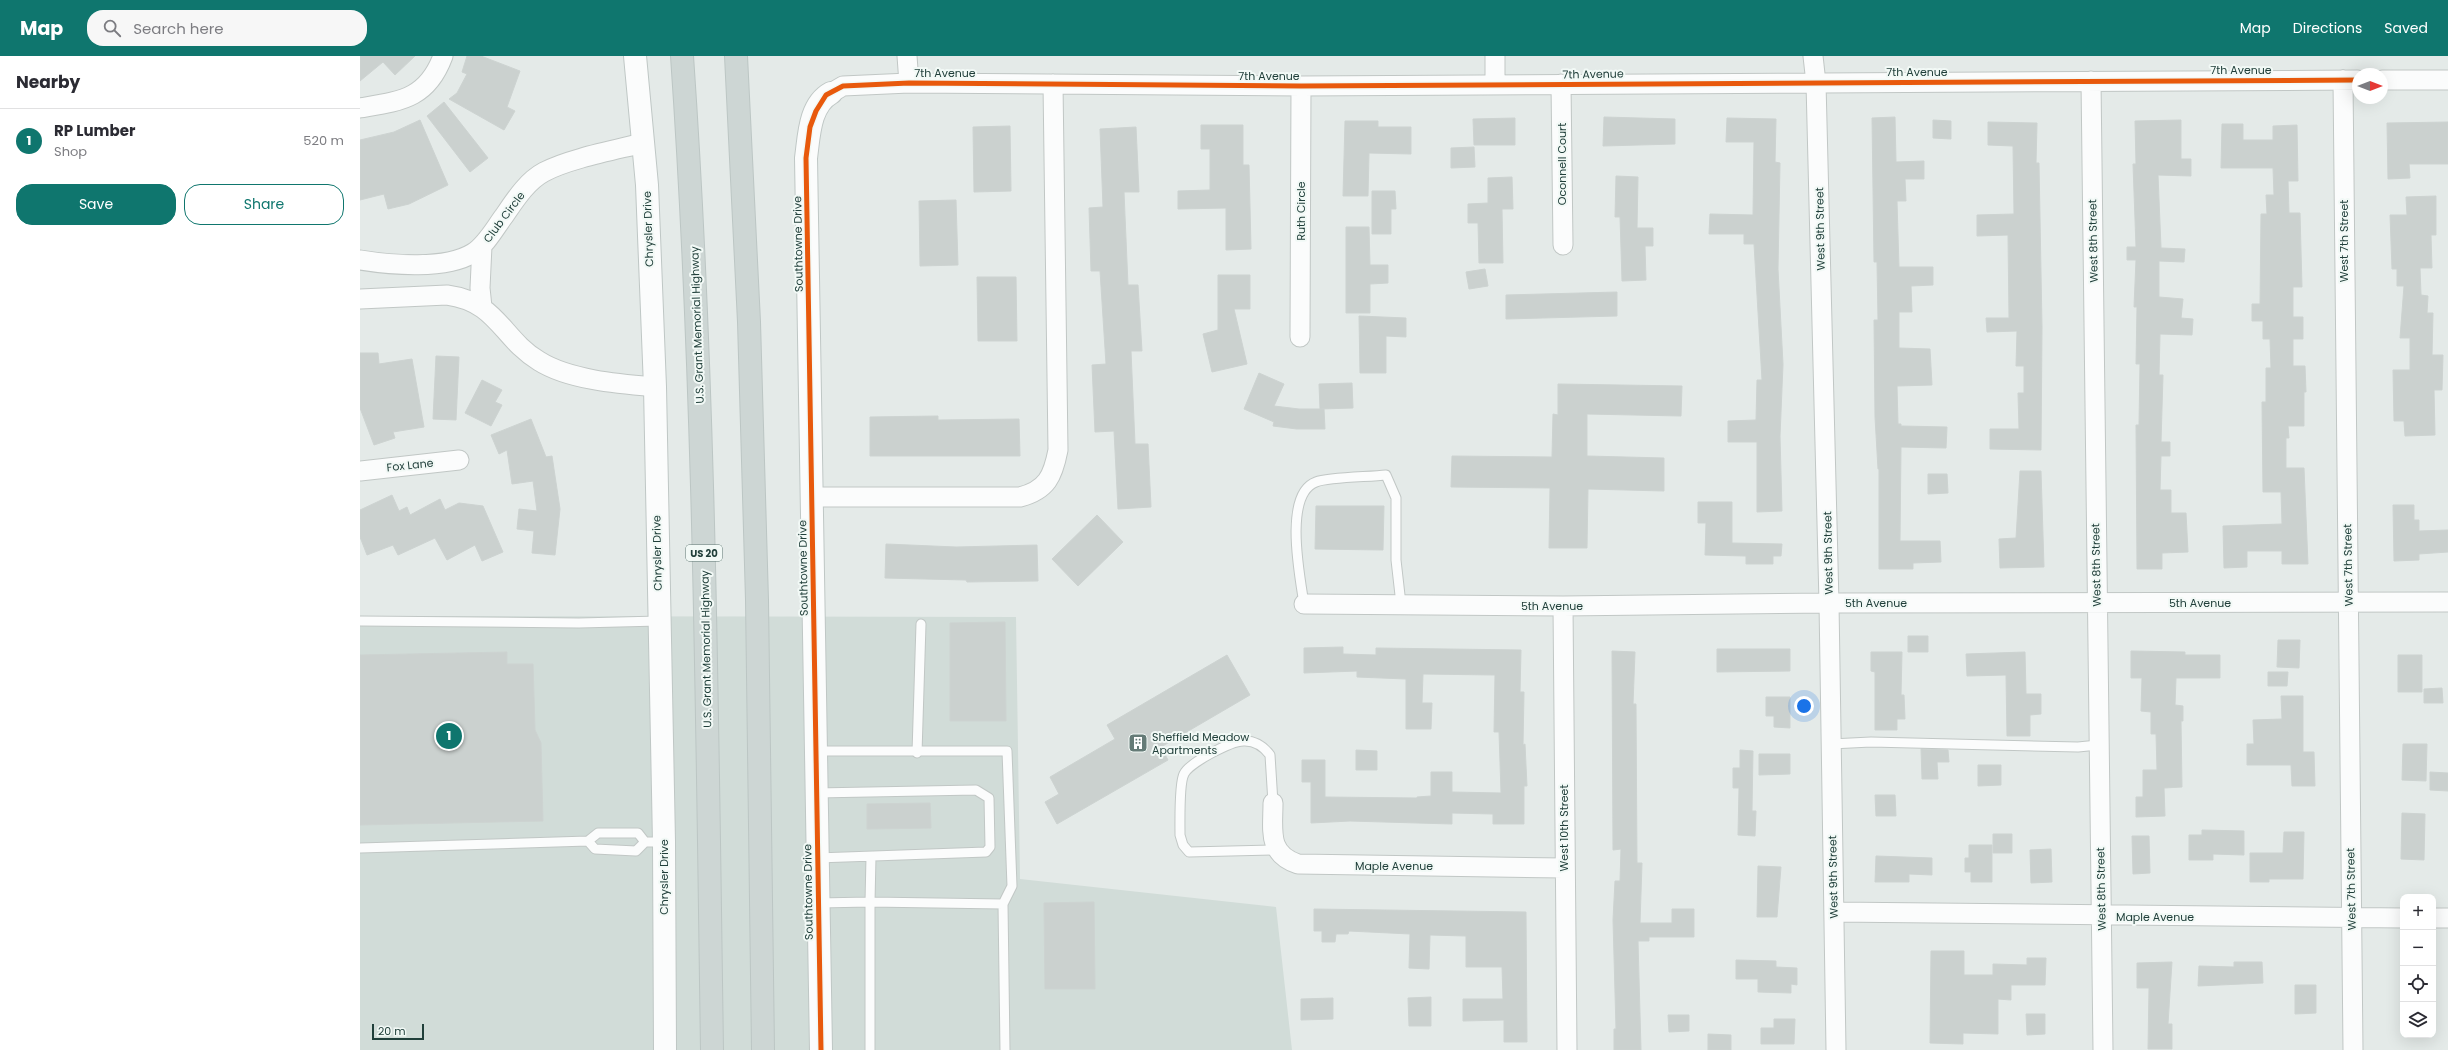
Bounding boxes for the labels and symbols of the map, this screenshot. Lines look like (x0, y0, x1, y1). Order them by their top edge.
street label: 7th Avenue (2210, 62, 2272, 78)
street label: 7th Avenue (1886, 64, 1948, 80)
street label: 7th Avenue (914, 65, 976, 81)
street label: 7th Avenue (1562, 65, 1624, 83)
street label: 7th Avenue (1238, 68, 1300, 84)
north arrow (2352, 68, 2388, 104)
street label: Oconnell Court (1554, 123, 1570, 205)
street label: Ruth Circle (1293, 181, 1309, 241)
street label: West 9th Street (1811, 187, 1829, 271)
street label: Club Circle (480, 188, 529, 246)
street label: Chrysler Drive (639, 191, 657, 267)
street label: Southtowne Drive (789, 196, 807, 292)
street label: West 8th Street (2084, 199, 2102, 283)
street label: West 7th Street (2336, 200, 2352, 282)
street label: U.S. Grant Memorial Highway (686, 245, 708, 404)
street label: Fox Lane (386, 455, 434, 475)
street label: West 9th Street (1819, 511, 1837, 595)
street label: Chrysler Drive (648, 515, 666, 591)
street label: Southtowne Drive (794, 520, 812, 616)
street label: West 8th Street (2087, 523, 2105, 607)
street label: West 7th Street (2339, 524, 2357, 606)
road number: US 20 (686, 545, 722, 561)
street label: U.S. Grant Memorial Highway (697, 569, 715, 728)
street label: 5th Avenue (1845, 595, 1907, 611)
street label: 5th Avenue (2169, 595, 2231, 611)
street label: 5th Avenue (1521, 598, 1583, 614)
your location (1794, 696, 1814, 716)
pin: 1 (436, 721, 462, 751)
place label: Sheffield Meadow Apartments (1152, 729, 1249, 758)
building icon: Sheffield Meadow Apartments (1127, 732, 1149, 754)
street label: West 10th Street (1556, 785, 1572, 871)
street label: West 9th Street (1824, 835, 1842, 919)
street label: Chrysler Drive (656, 839, 672, 915)
street label: Southtowne Drive (799, 844, 817, 940)
street label: West 8th Street (2092, 847, 2110, 931)
street label: West 7th Street (2342, 848, 2360, 930)
street label: Maple Avenue (1355, 858, 1433, 874)
street label: Maple Avenue (2116, 909, 2194, 925)
scale bar (372, 1022, 424, 1041)

